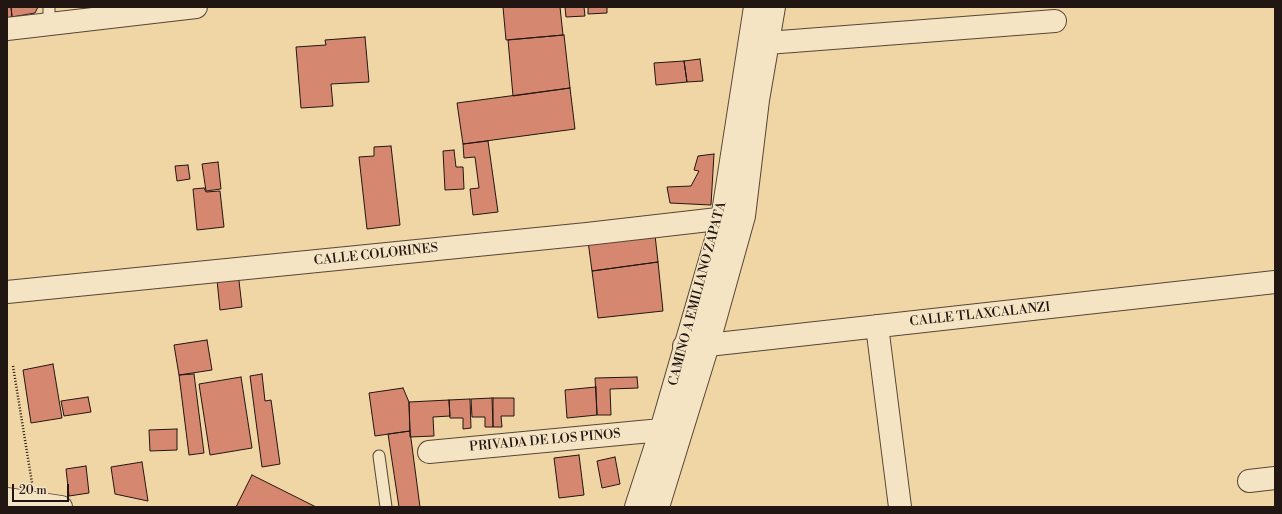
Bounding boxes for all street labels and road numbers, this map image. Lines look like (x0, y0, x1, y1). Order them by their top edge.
street label: CAMINO A EMILIANO ZAPATA (666, 200, 730, 388)
street label: CALLE COLORINES (313, 241, 439, 269)
street label: CALLE TLAXCALANZI (909, 300, 1051, 330)
street label: PRIVADA DE LOS PINOS (469, 427, 621, 455)

